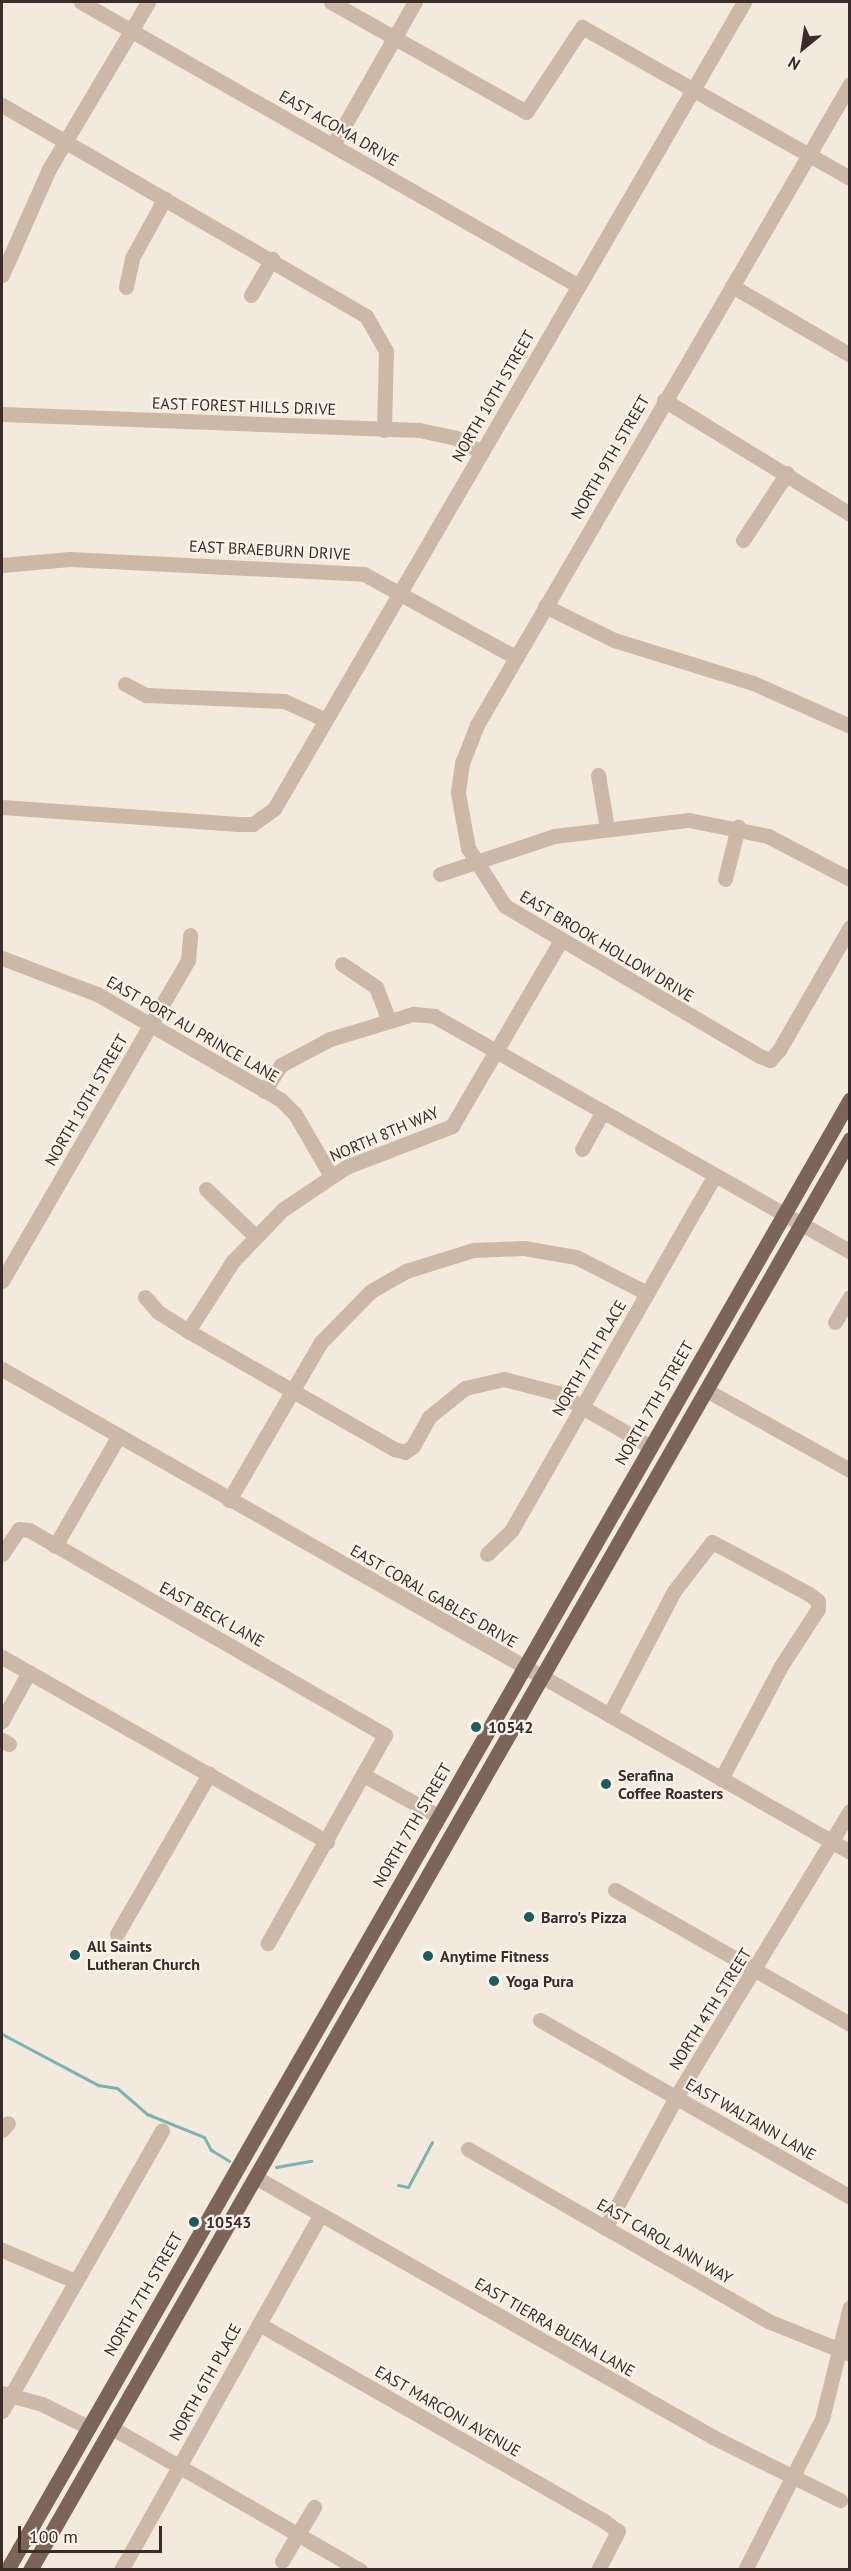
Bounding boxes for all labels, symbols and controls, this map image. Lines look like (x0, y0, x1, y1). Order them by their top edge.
north arrow (773, 18, 833, 78)
text: N (784, 52, 804, 75)
street label: EAST ACOMA DRIVE (275, 85, 403, 171)
street label: NORTH 10TH STREET (448, 327, 538, 465)
street label: NORTH 9TH STREET (567, 392, 653, 522)
street label: EAST FOREST HILLS DRIVE (151, 393, 337, 419)
street label: EAST BRAEBURN DRIVE (188, 536, 352, 564)
street label: EAST BROOK HOLLOW DRIVE (516, 886, 698, 1006)
street label: EAST PORT AU PRINCE LANE (103, 971, 283, 1087)
street label: NORTH 10TH STREET (41, 1031, 131, 1169)
street label: NORTH 8TH WAY (326, 1102, 442, 1166)
street label: NORTH 7TH PLACE (548, 1297, 630, 1419)
street label: NORTH 7TH STREET (611, 1338, 697, 1468)
street label: EAST CORAL GABLES DRIVE (347, 1540, 521, 1652)
street label: EAST BECK LANE (156, 1577, 268, 1651)
place label: 10542 (488, 1717, 533, 1737)
marker: 10542 (469, 1720, 483, 1734)
street label: NORTH 7TH STREET (369, 1760, 455, 1890)
place label: Serafina Coffee Roasters (618, 1765, 723, 1803)
marker: Serafina Coffee Roasters (599, 1777, 613, 1791)
place label: Barro's Pizza (541, 1907, 627, 1927)
marker: Barro's Pizza (522, 1910, 536, 1924)
place label: All Saints Lutheran Church (87, 1936, 200, 1974)
street label: NORTH 4TH STREET (665, 1945, 755, 2073)
place label: Anytime Fitness (440, 1946, 549, 1966)
marker: All Saints Lutheran Church (68, 1948, 82, 1962)
marker: Anytime Fitness (421, 1949, 435, 1963)
place label: Yoga Pura (506, 1971, 574, 1991)
marker: Yoga Pura (487, 1974, 501, 1988)
street label: EAST WALTANN LANE (682, 2074, 820, 2164)
street label: EAST CAROL ANN WAY (593, 2194, 737, 2288)
place label: 10543 (206, 2212, 251, 2232)
marker: 10543 (187, 2215, 201, 2229)
street label: NORTH 7TH STREET (100, 2229, 186, 2359)
street label: EAST TIERRA BUENA LANE (471, 2273, 639, 2381)
street label: NORTH 6TH PLACE (165, 2320, 245, 2444)
street label: EAST MARCONI AVENUE (371, 2361, 525, 2461)
scale bar (21, 2514, 165, 2552)
text: 100 m (29, 2525, 78, 2548)

